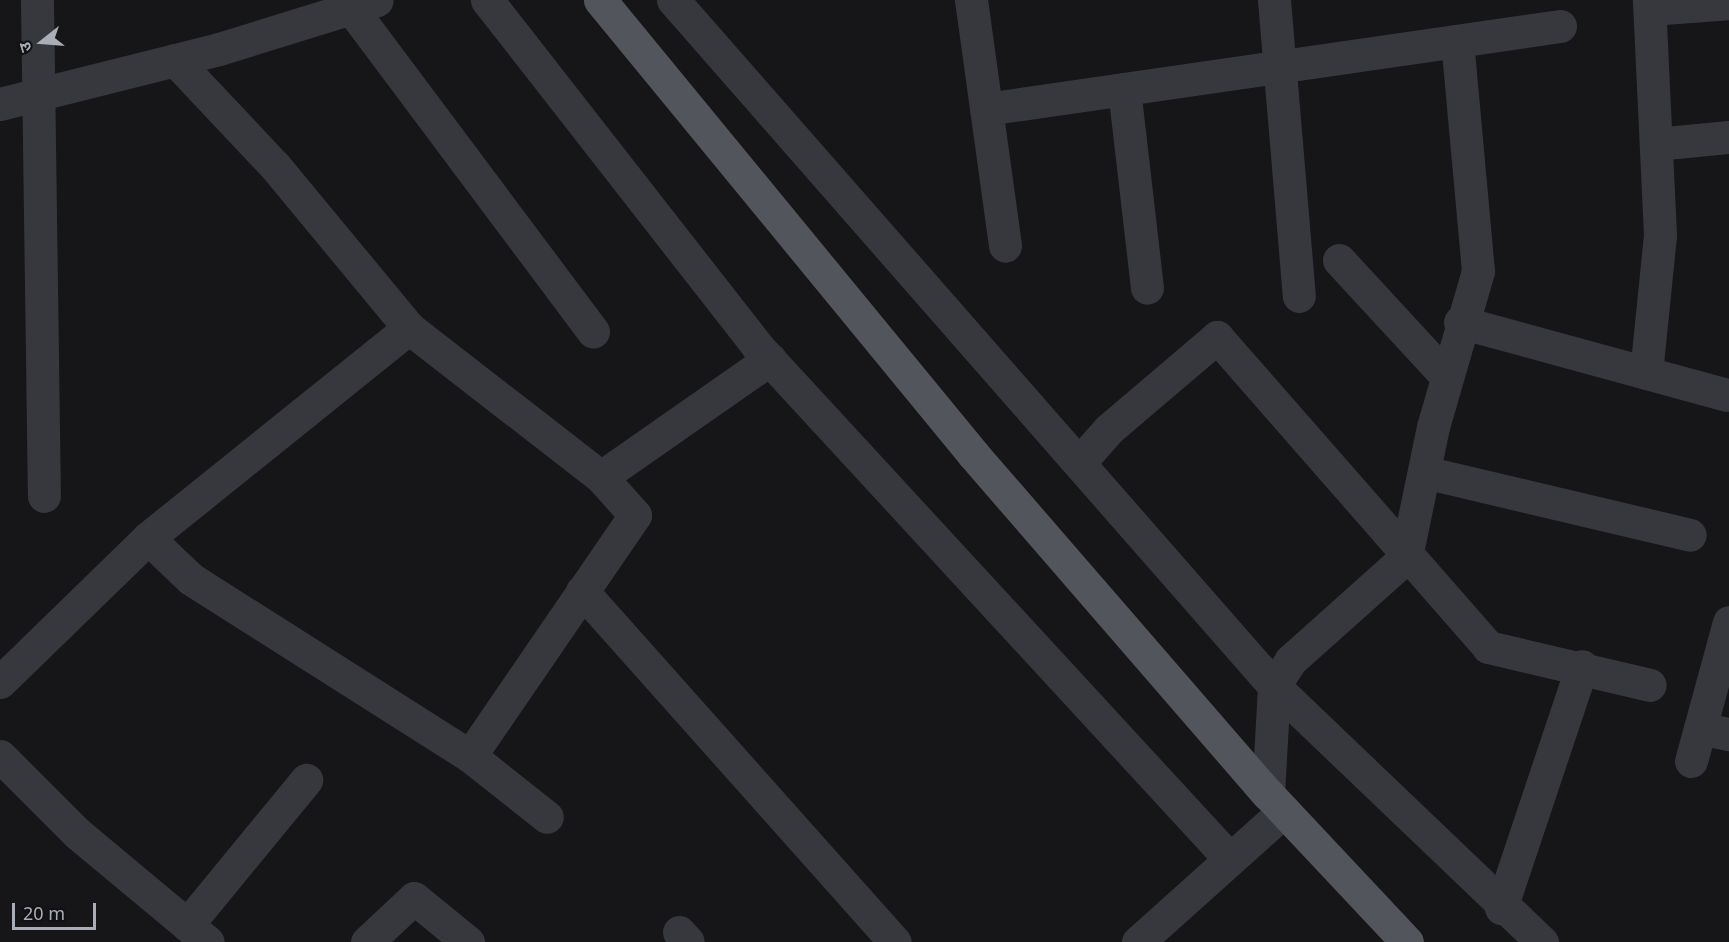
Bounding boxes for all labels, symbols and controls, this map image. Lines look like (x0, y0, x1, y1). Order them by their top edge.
north arrow (12, 12, 72, 72)
text: उ (13, 40, 37, 55)
scale bar (15, 891, 99, 929)
text: 20 m (23, 901, 65, 925)

